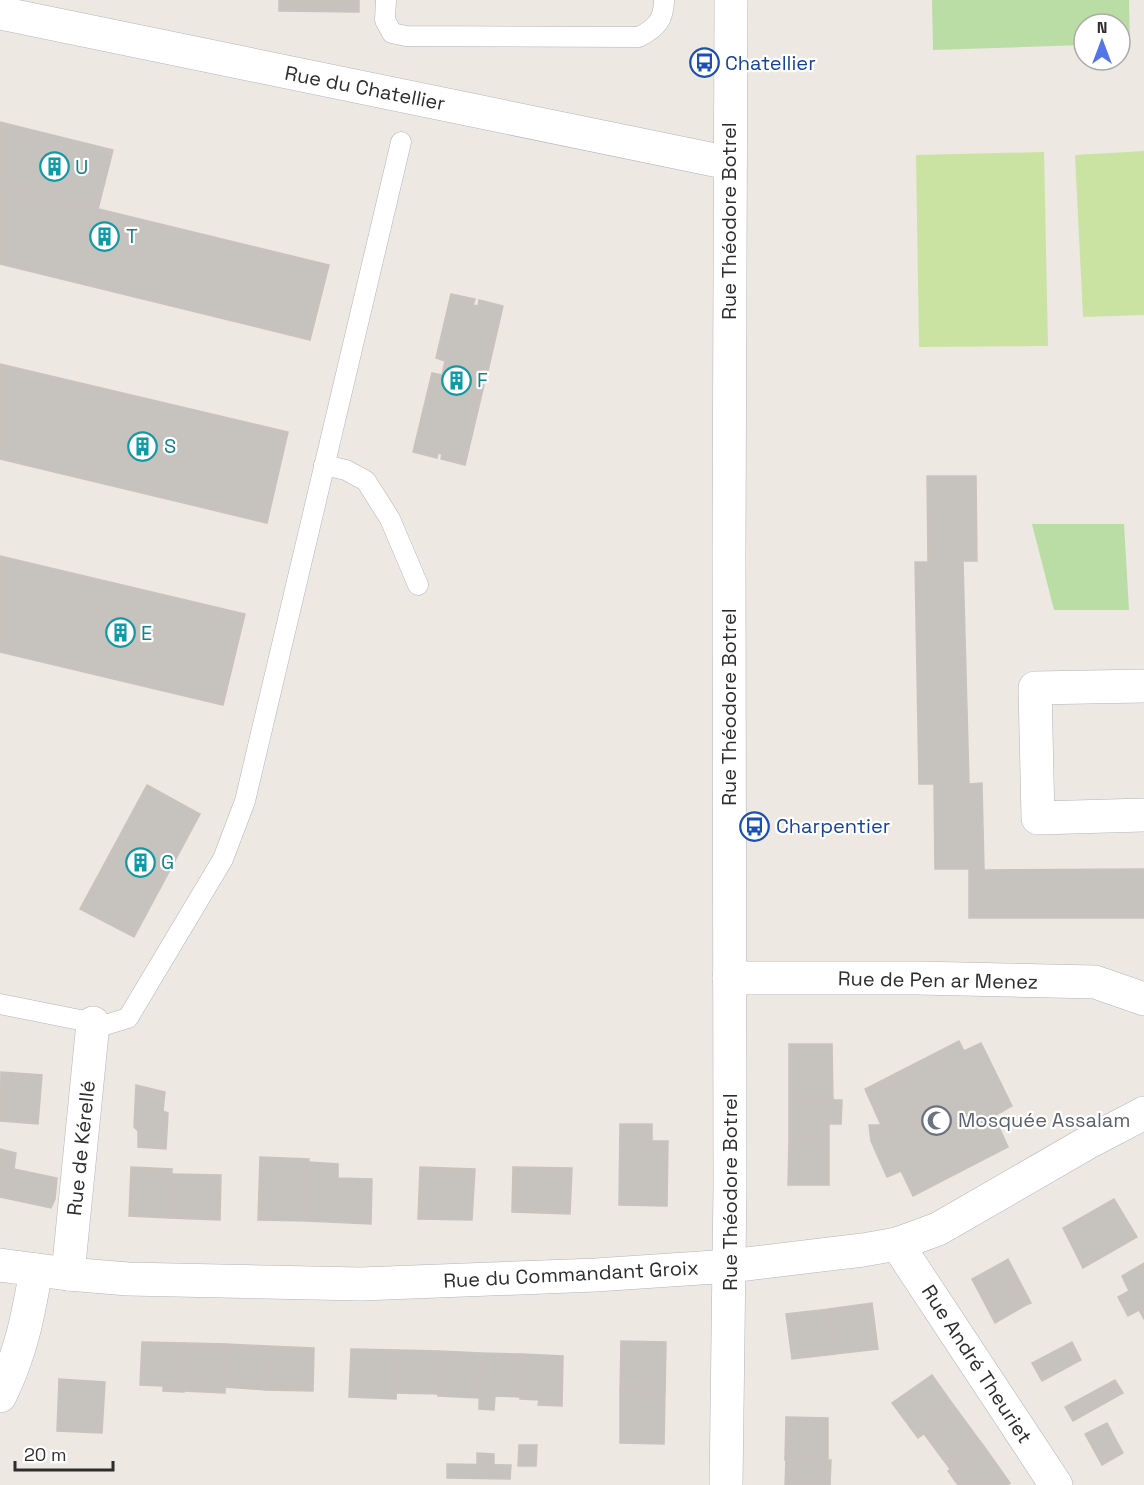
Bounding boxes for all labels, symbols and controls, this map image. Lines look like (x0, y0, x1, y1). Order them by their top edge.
north arrow (1072, 12, 1132, 72)
text: N (1097, 17, 1107, 38)
bus stop icon: Chatellier (688, 47, 720, 79)
place label: Chatellier (725, 50, 816, 76)
street label: Rue du Chatellier (283, 60, 447, 116)
street label: Rue Théodore Botrel (716, 122, 742, 320)
building icon: U (38, 151, 70, 183)
place label: U (75, 154, 88, 180)
building icon: T (89, 220, 121, 252)
place label: T (126, 223, 138, 249)
building icon: F (440, 364, 472, 396)
place label: F (477, 367, 488, 393)
building icon: S (127, 430, 159, 462)
place label: S (164, 433, 176, 459)
street label: Rue Théodore Botrel (716, 608, 742, 806)
building icon: E (104, 617, 136, 649)
place label: E (141, 620, 152, 646)
bus stop icon: Charpentier (739, 810, 771, 842)
place label: Charpentier (776, 813, 890, 839)
building icon: G (124, 846, 156, 878)
place label: G (161, 849, 174, 875)
street label: Rue de Pen ar Menez (838, 965, 1038, 995)
street label: Rue de Kérellé (61, 1079, 101, 1217)
street label: Rue Théodore Botrel (717, 1093, 743, 1291)
mosque icon: Mosquée Assalam (921, 1104, 953, 1136)
place label: Mosquée Assalam (958, 1107, 1131, 1133)
street label: Rue du Commandant Groix (443, 1254, 699, 1294)
street label: Rue André Theuriet (916, 1280, 1038, 1448)
scale bar (15, 1434, 112, 1472)
text: 20 m (24, 1443, 67, 1466)

